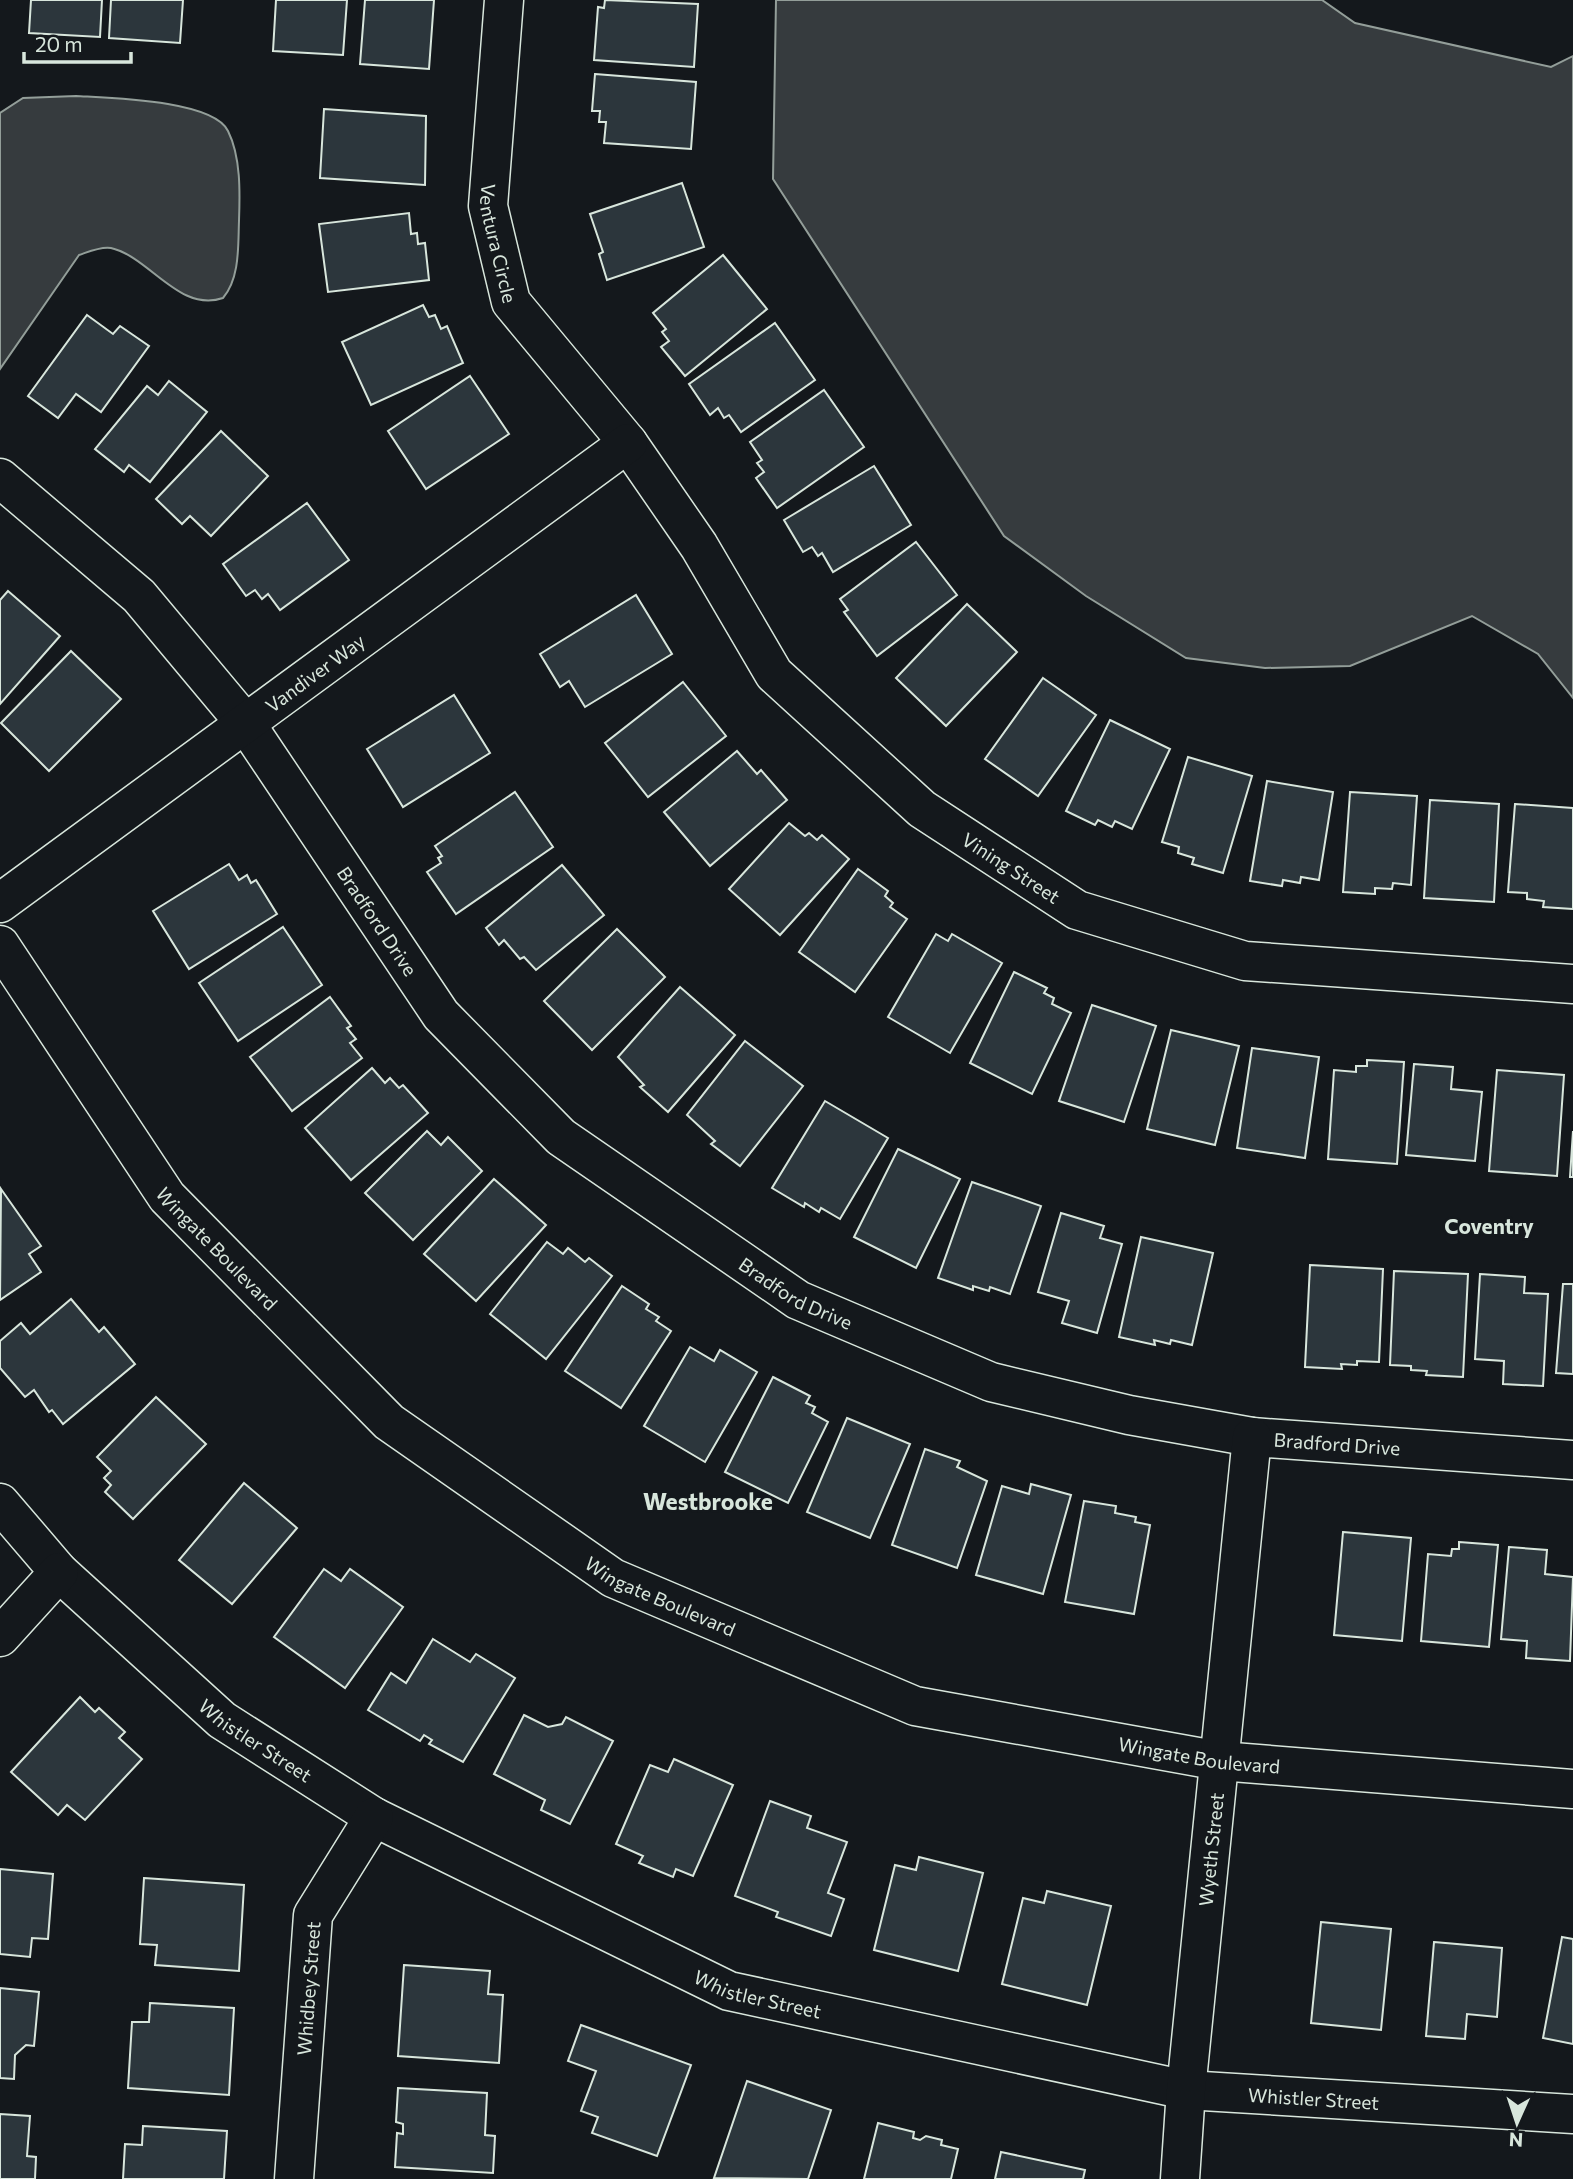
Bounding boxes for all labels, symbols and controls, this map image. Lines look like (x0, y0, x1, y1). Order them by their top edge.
scale bar (24, 21, 131, 65)
text: 20 m (35, 31, 83, 56)
street label: Ventura Circle (477, 183, 522, 305)
street label: Vandiver Way (260, 628, 369, 717)
street label: Vining Street (958, 827, 1065, 908)
street label: Bradford Drive (333, 862, 423, 980)
street label: Wingate Boulevard (152, 1182, 283, 1314)
district label: Coventry (1444, 1213, 1534, 1238)
street label: Bradford Drive (735, 1252, 856, 1333)
street label: Bradford Drive (1273, 1427, 1401, 1459)
district label: Westbrooke (643, 1487, 773, 1515)
street label: Wingate Boulevard (581, 1551, 739, 1640)
street label: Whistler Street (195, 1694, 317, 1786)
street label: Wingate Boulevard (1117, 1731, 1281, 1777)
street label: Wyeth Street (1193, 1791, 1228, 1907)
street label: Whidbey Street (291, 1920, 324, 2056)
street label: Whistler Street (690, 1964, 824, 2022)
street label: Whistler Street (1247, 2082, 1380, 2113)
north arrow (1482, 2088, 1552, 2158)
text: N (1508, 2129, 1524, 2152)

